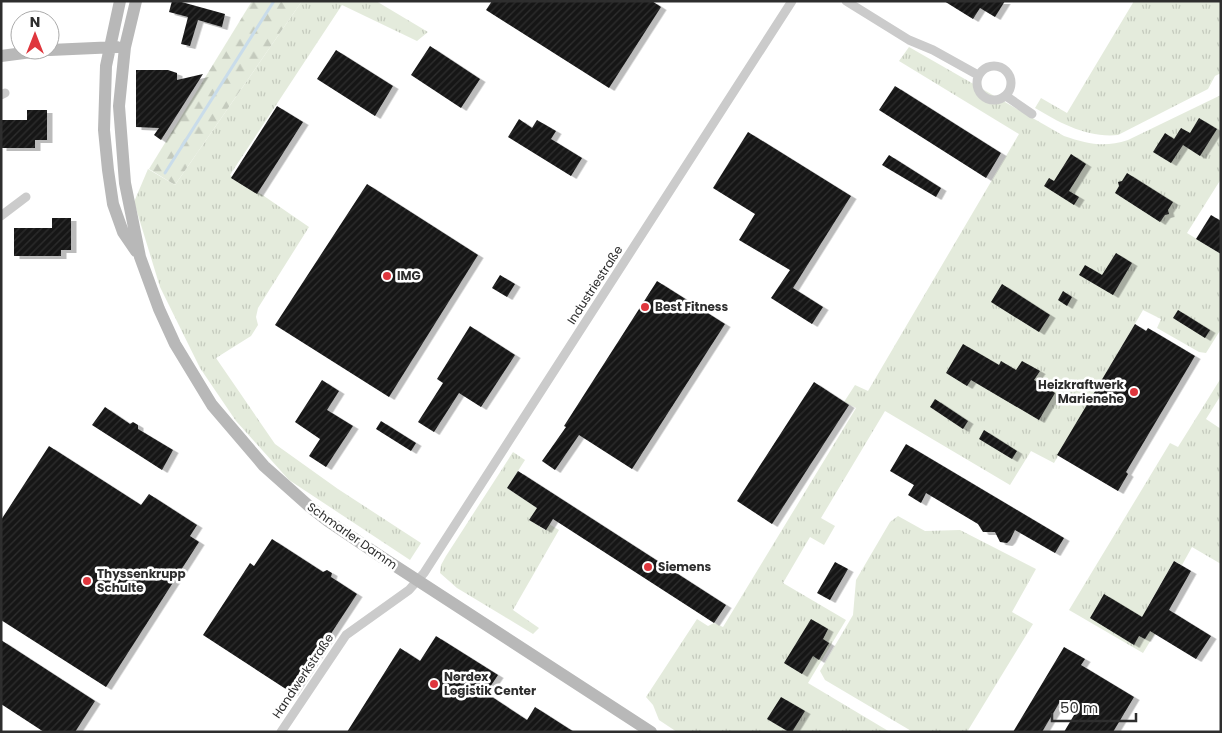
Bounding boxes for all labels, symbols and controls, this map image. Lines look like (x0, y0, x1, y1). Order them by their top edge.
north arrow (10, 10, 60, 60)
text: N (30, 12, 40, 32)
street label: Industriestraße (563, 242, 626, 327)
place label: IMG (397, 267, 421, 284)
marker: IMG (381, 270, 393, 282)
place label: Best Fitness (655, 298, 729, 315)
marker: Best Fitness (639, 301, 651, 313)
place label: Heizkraftwerk Marienehe (1038, 376, 1125, 407)
marker: Heizkraftwerk Marienehe (1128, 386, 1140, 398)
street label: Schmarler Damm (304, 498, 401, 573)
place label: Siemens (658, 558, 712, 575)
marker: Siemens (642, 561, 654, 573)
place label: Thyssenkrupp Schulte (97, 565, 186, 596)
marker: Thyssenkrupp Schulte (81, 575, 93, 587)
street label: Handwerkstraße (268, 630, 337, 722)
place label: Nordex Logistik Center (444, 668, 536, 699)
marker: Nordex Logistik Center (428, 678, 440, 690)
scale bar (1052, 690, 1136, 722)
text: 50 m (1060, 697, 1098, 718)

